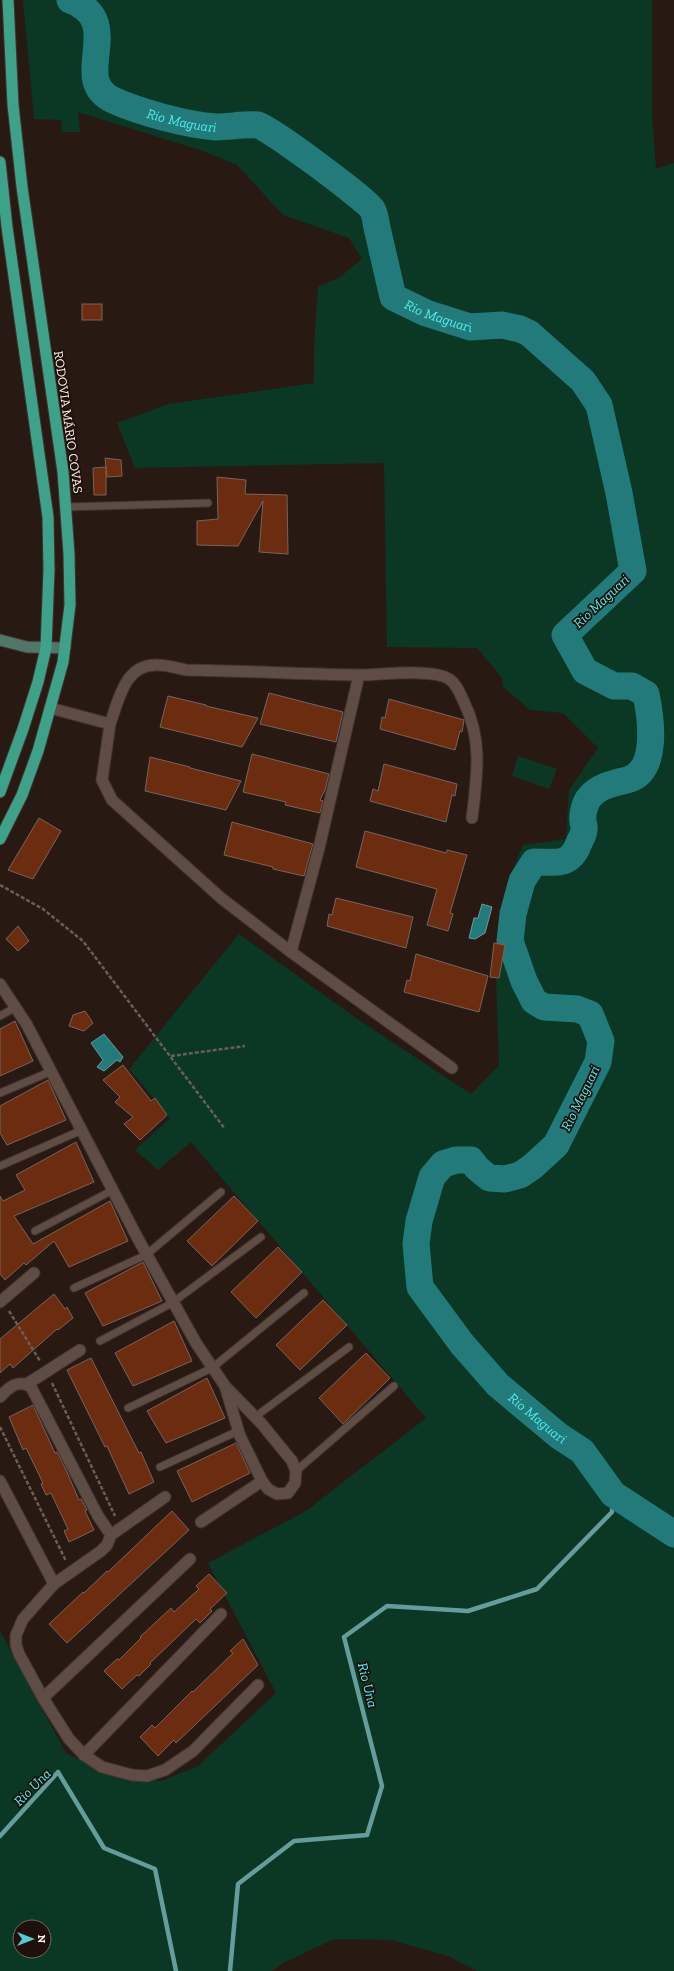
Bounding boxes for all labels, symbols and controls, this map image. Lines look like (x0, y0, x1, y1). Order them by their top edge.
water label: Rio Maguari (145, 105, 217, 136)
water label: Rio Maguari (402, 296, 472, 336)
street label: RODOVIA MÁRIO COVAS (51, 350, 86, 494)
water label: Rio Maguari (570, 571, 633, 632)
water label: Rio Maguari (557, 1063, 604, 1134)
water label: Rio Maguari (505, 1389, 569, 1448)
water label: Rio Una (354, 1661, 381, 1709)
water label: Rio Una (10, 1765, 54, 1809)
north arrow (12, 1919, 52, 1959)
text: N (35, 1935, 48, 1944)

